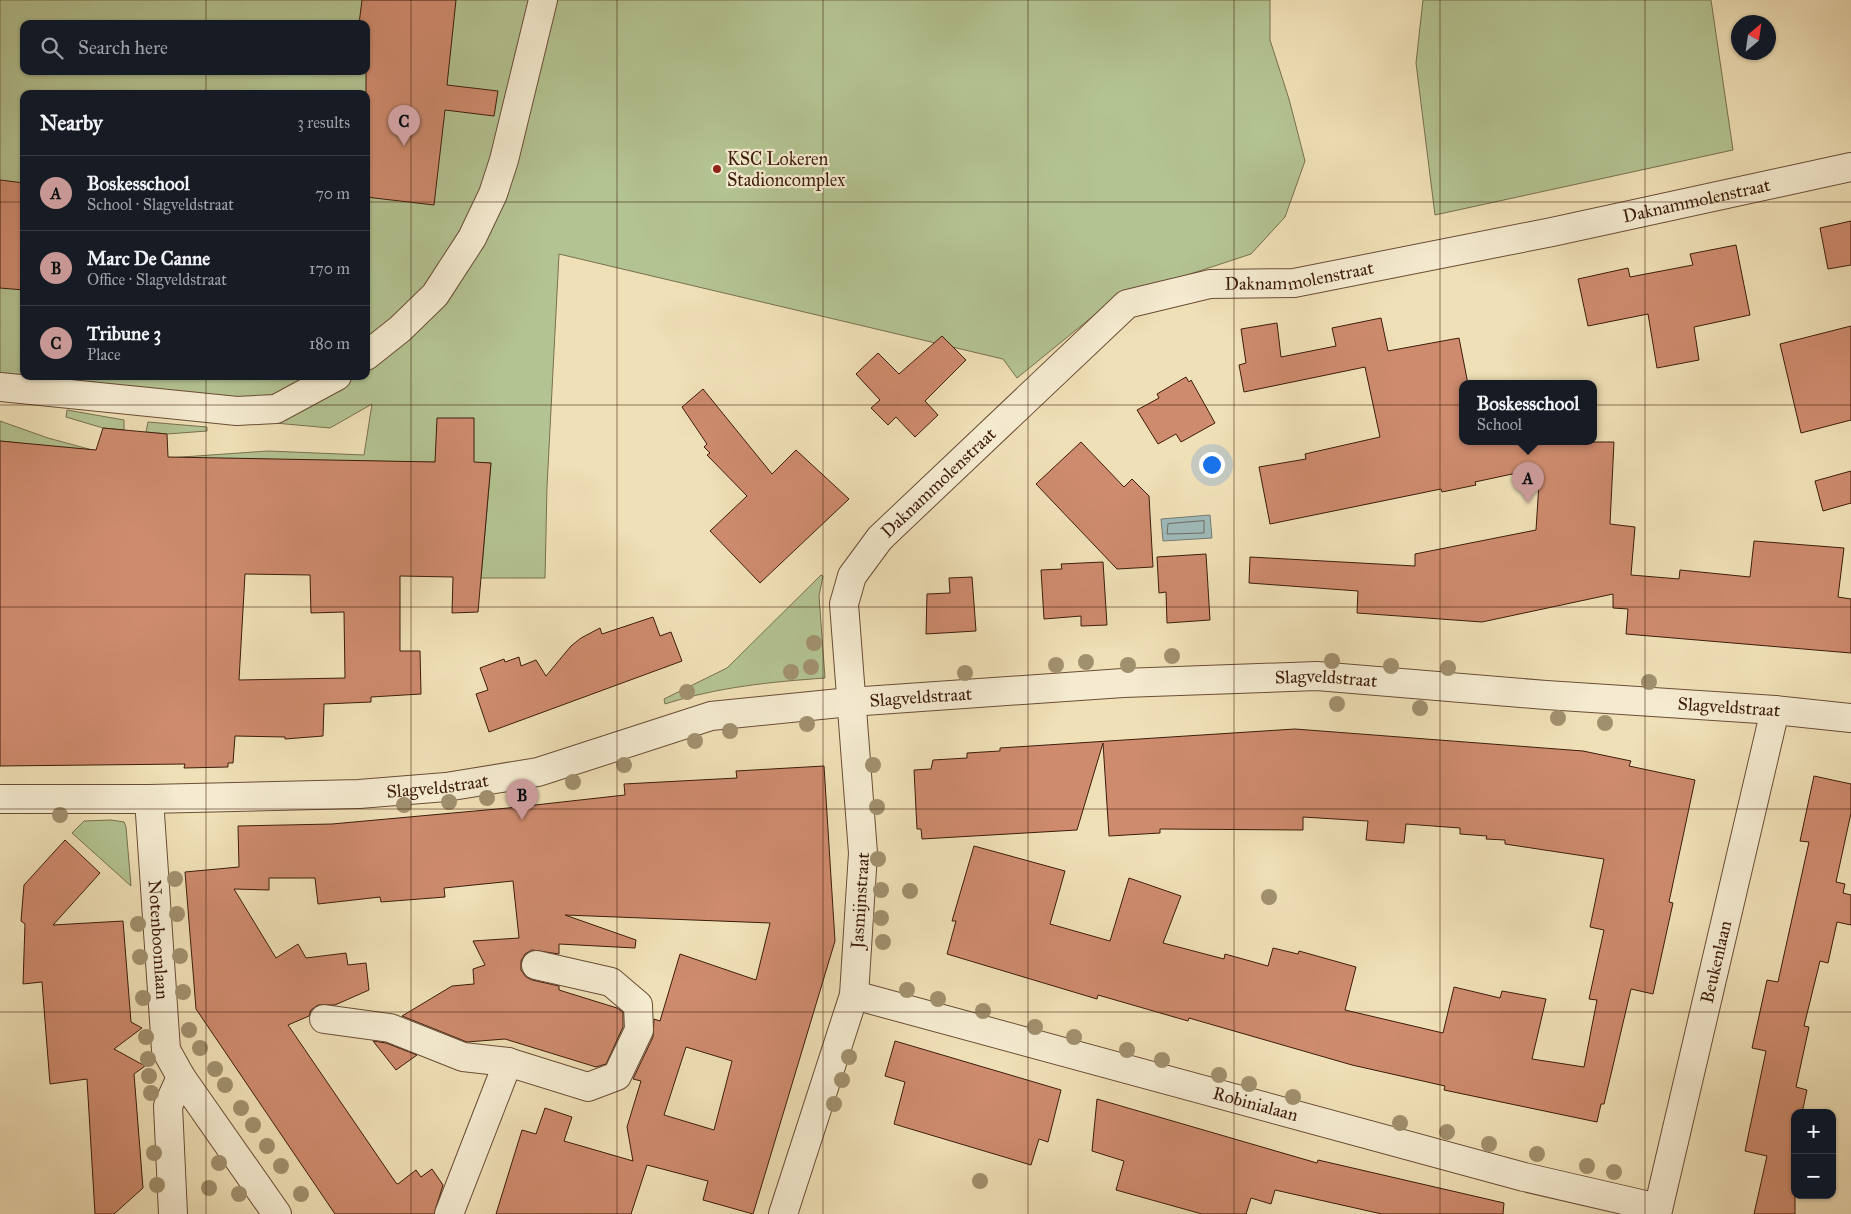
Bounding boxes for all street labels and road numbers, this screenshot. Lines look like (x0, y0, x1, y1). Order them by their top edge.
street label: Daknammolenstraat (1621, 174, 1773, 227)
street label: Daknammolenstraat (1225, 256, 1376, 295)
street label: Daknammolenstraat (876, 423, 1001, 542)
street label: Slagveldstraat (1274, 665, 1379, 692)
street label: Slagveldstraat (869, 682, 973, 712)
street label: Slagveldstraat (1677, 693, 1782, 722)
street label: Slagveldstraat (386, 769, 491, 803)
street label: Jasmijnstraat (846, 851, 874, 951)
street label: Notenboomlaan (144, 879, 174, 1000)
street label: Beukenlaan (1696, 918, 1736, 1005)
street label: Robinialaan (1210, 1082, 1301, 1126)

